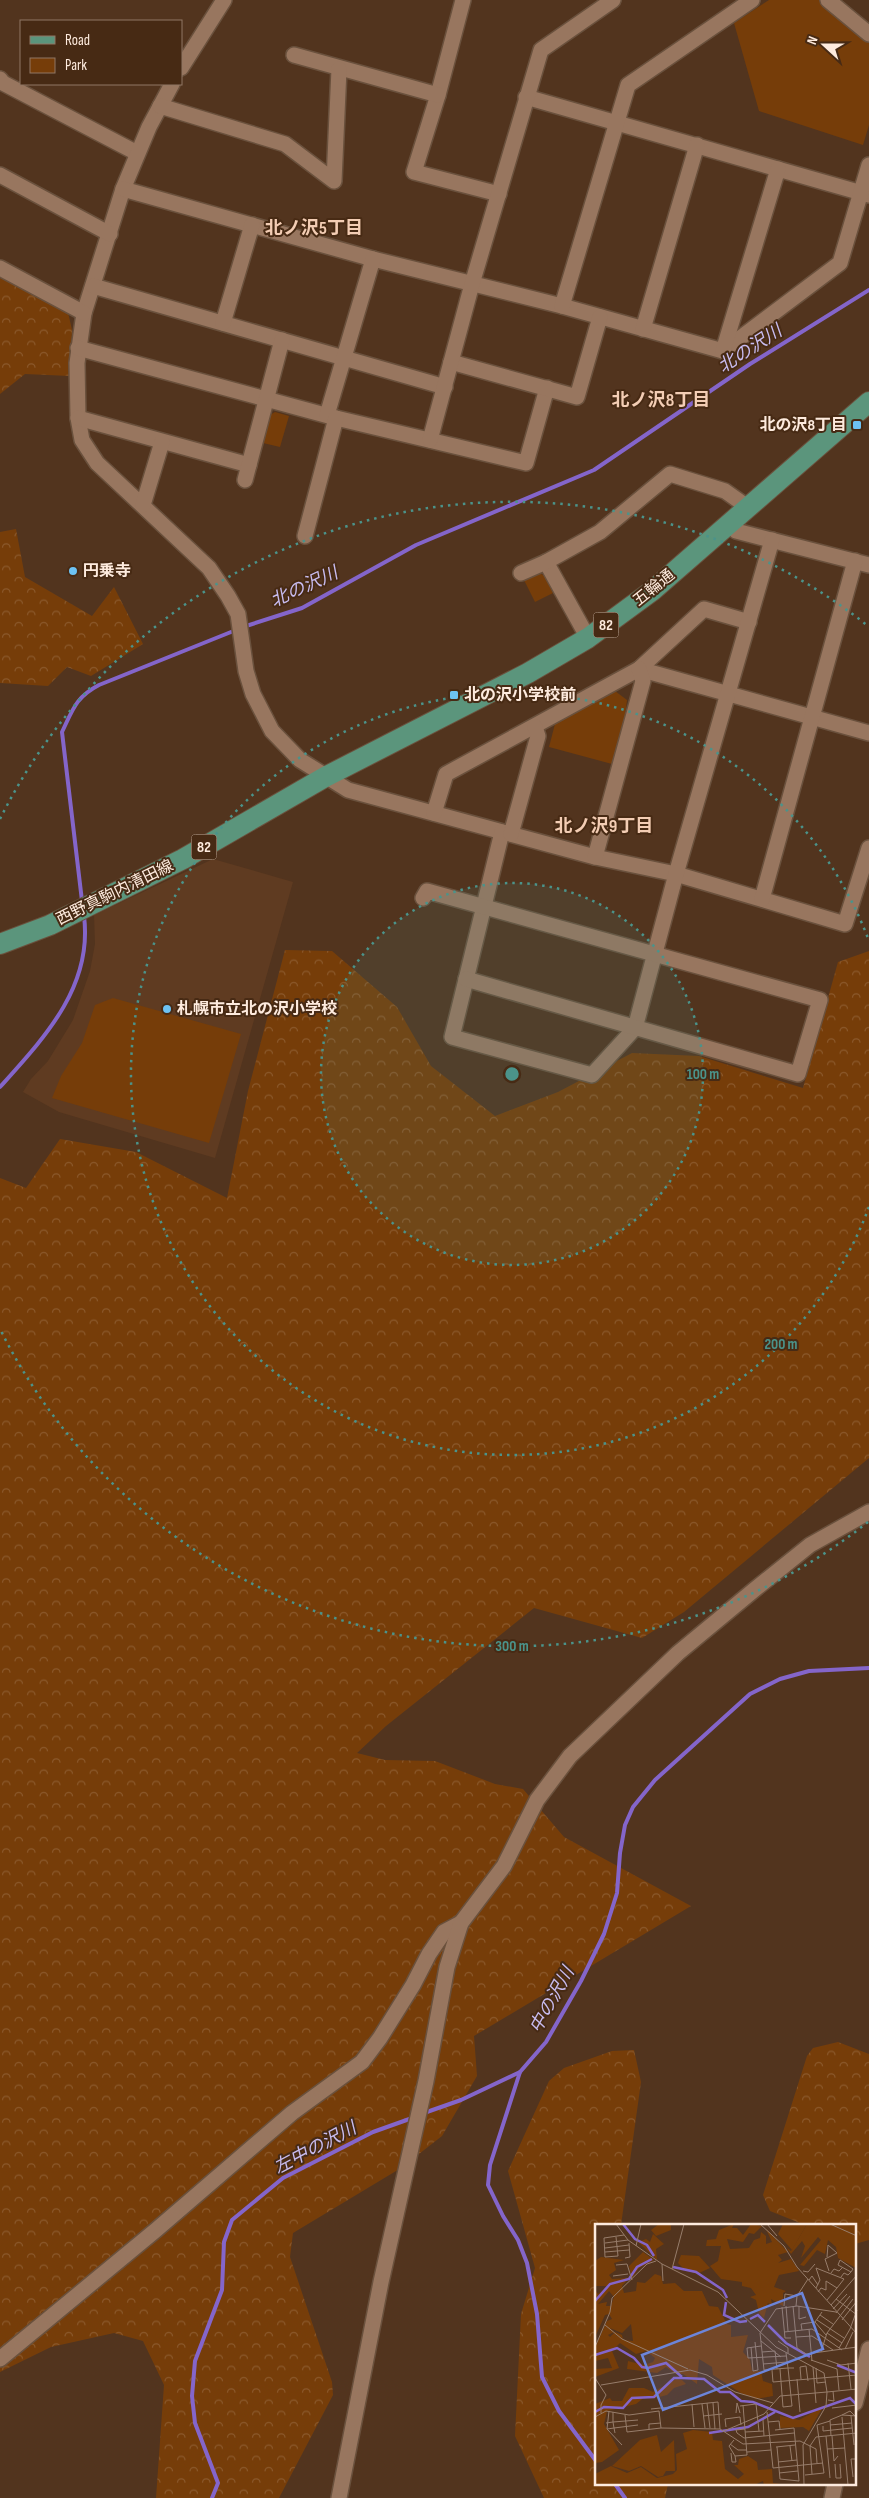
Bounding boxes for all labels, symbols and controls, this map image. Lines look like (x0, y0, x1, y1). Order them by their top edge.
legend (20, 20, 182, 85)
north arrow (799, 20, 849, 70)
text: Road (65, 31, 90, 50)
text: N (803, 34, 822, 47)
text: Park (65, 56, 87, 75)
district label: 北ノ沢5丁目 (265, 218, 363, 239)
water label: 北の沢川 (714, 319, 788, 377)
district label: 北ノ沢8丁目 (612, 390, 710, 411)
place label: 北の沢8丁目 (759, 416, 847, 435)
marker: 北の沢8丁目 (851, 419, 863, 431)
water label: 北の沢川 (267, 561, 343, 612)
place label: 円乗寺 (83, 562, 131, 581)
marker: 円乗寺 (67, 565, 79, 577)
street label: 五輪通 (629, 566, 679, 610)
road number: 82 (594, 612, 618, 638)
place label: 北の沢小学校前 (464, 686, 576, 705)
marker: 北の沢小学校前 (448, 689, 460, 701)
district label: 北ノ沢9丁目 (555, 816, 653, 837)
road number: 82 (192, 834, 216, 860)
street label: 西野真駒内清田線 (53, 856, 177, 930)
place label: 札幌市立北の沢小学校 (177, 1000, 337, 1019)
marker: 札幌市立北の沢小学校 (161, 1003, 173, 1015)
centre of rings (503, 1065, 521, 1083)
text: 100 m (687, 1065, 719, 1084)
text: 200 m (764, 1335, 798, 1354)
text: 300 m (495, 1637, 529, 1656)
water label: 中の沢川 (525, 1962, 580, 2037)
water label: 左中の沢川 (270, 2117, 361, 2178)
inset map (595, 2224, 856, 2486)

